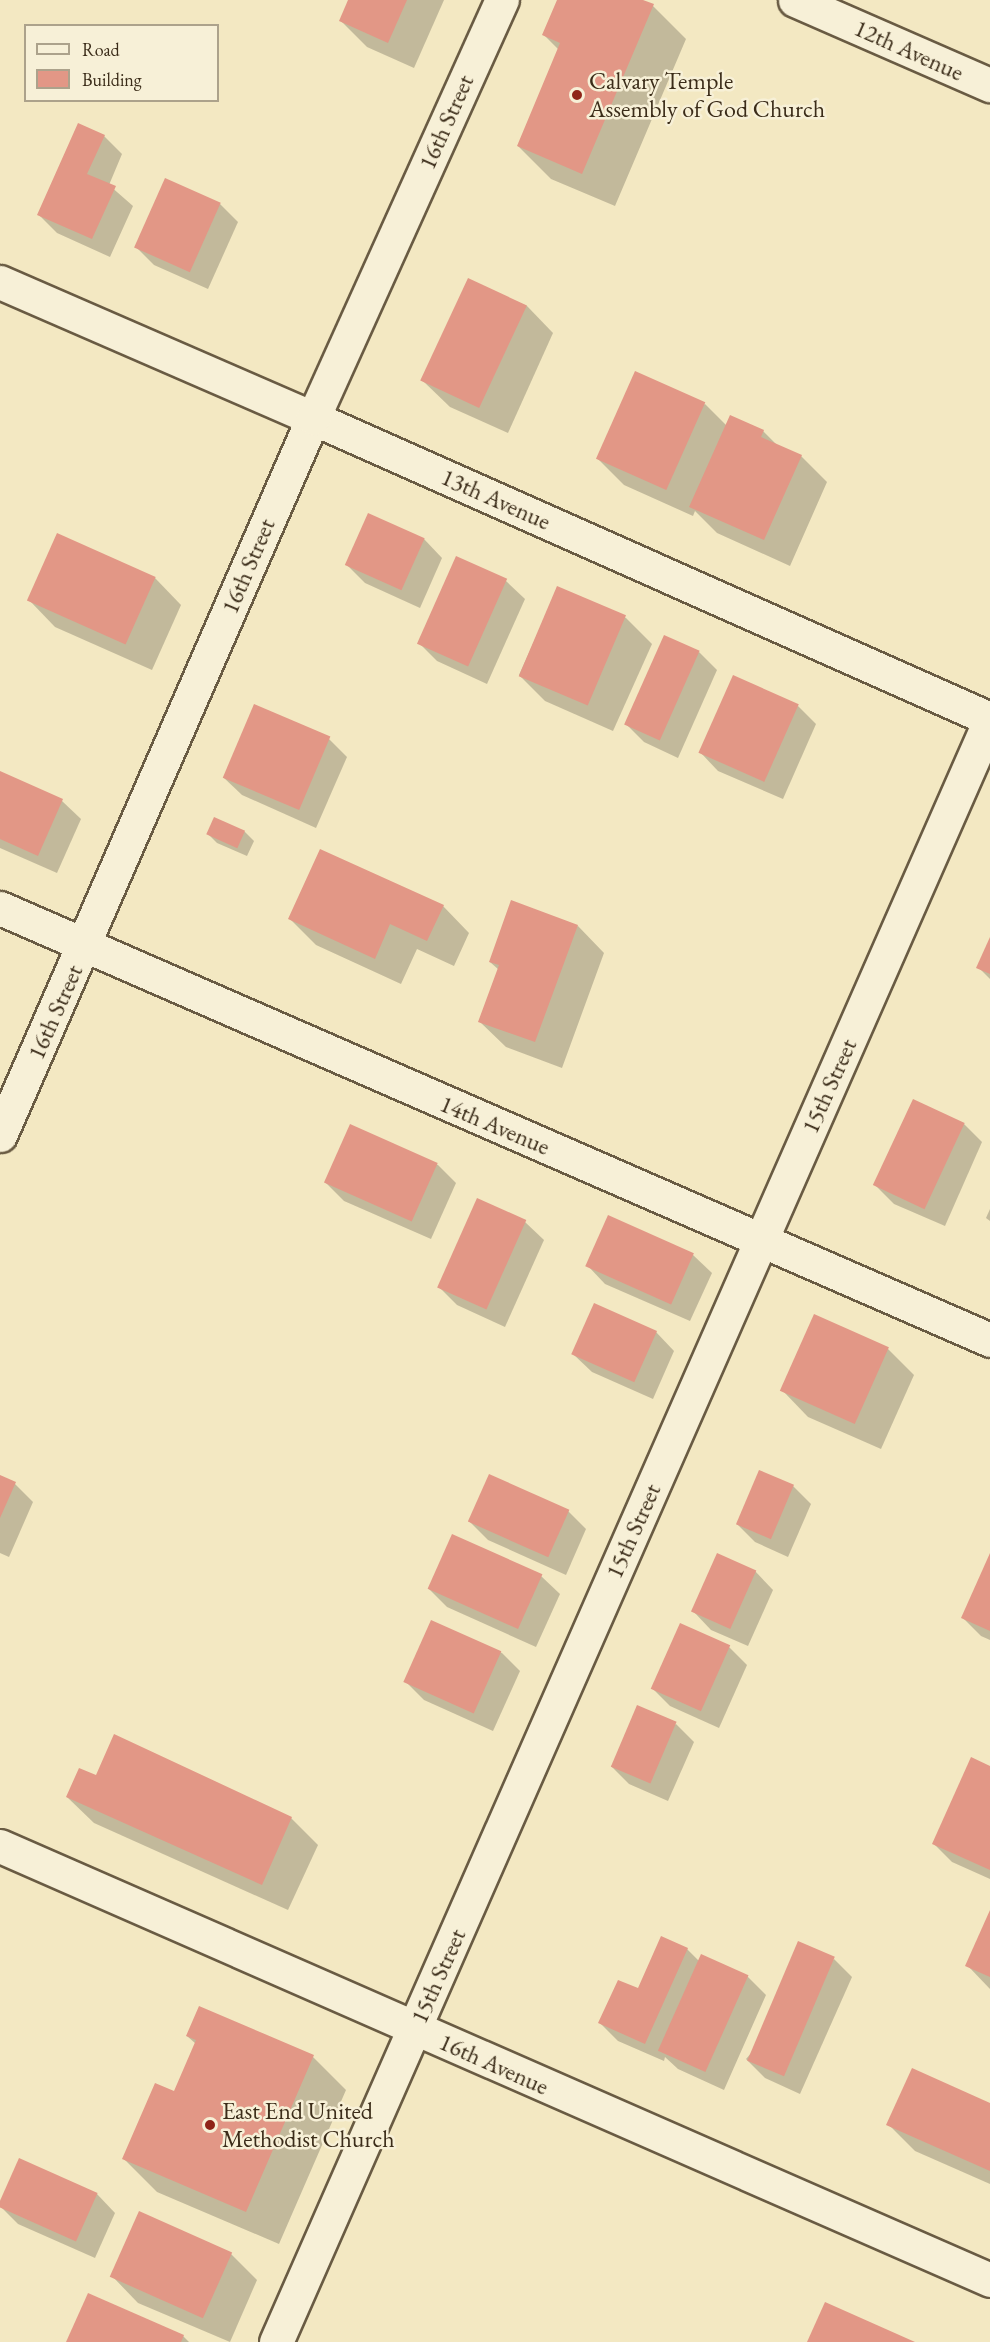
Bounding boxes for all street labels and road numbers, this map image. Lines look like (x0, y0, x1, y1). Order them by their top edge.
street label: 12th Avenue (850, 13, 968, 87)
street label: 16th Street (412, 70, 480, 174)
street label: 13th Avenue (437, 462, 555, 536)
street label: 16th Street (215, 514, 281, 618)
street label: 16th Street (21, 960, 89, 1064)
street label: 15th Street (795, 1034, 863, 1138)
street label: 14th Avenue (436, 1089, 554, 1161)
street label: 15th Street (599, 1479, 667, 1583)
street label: 15th Street (404, 1924, 472, 2028)
street label: 16th Avenue (435, 2027, 553, 2101)

